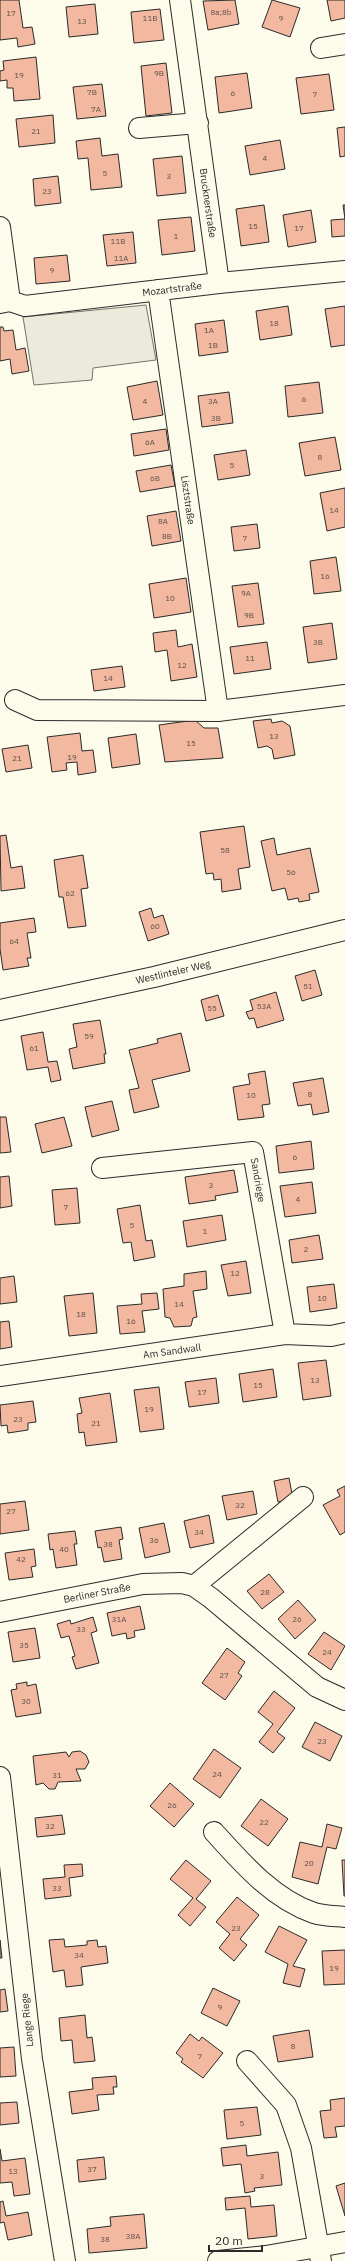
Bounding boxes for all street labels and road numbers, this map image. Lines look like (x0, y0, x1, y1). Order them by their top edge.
street label: Brucknerstraße (197, 167, 219, 239)
street label: Mozartstraße (141, 279, 203, 299)
street label: Lisztstraße (178, 475, 198, 526)
street label: Westlinteler Weg (134, 957, 212, 987)
street label: Sandriege (248, 1157, 268, 1204)
street label: Am Sandwall (142, 1340, 202, 1362)
street label: Berliner Straße (62, 1580, 132, 1606)
street label: Lange Riege (18, 1992, 36, 2048)

